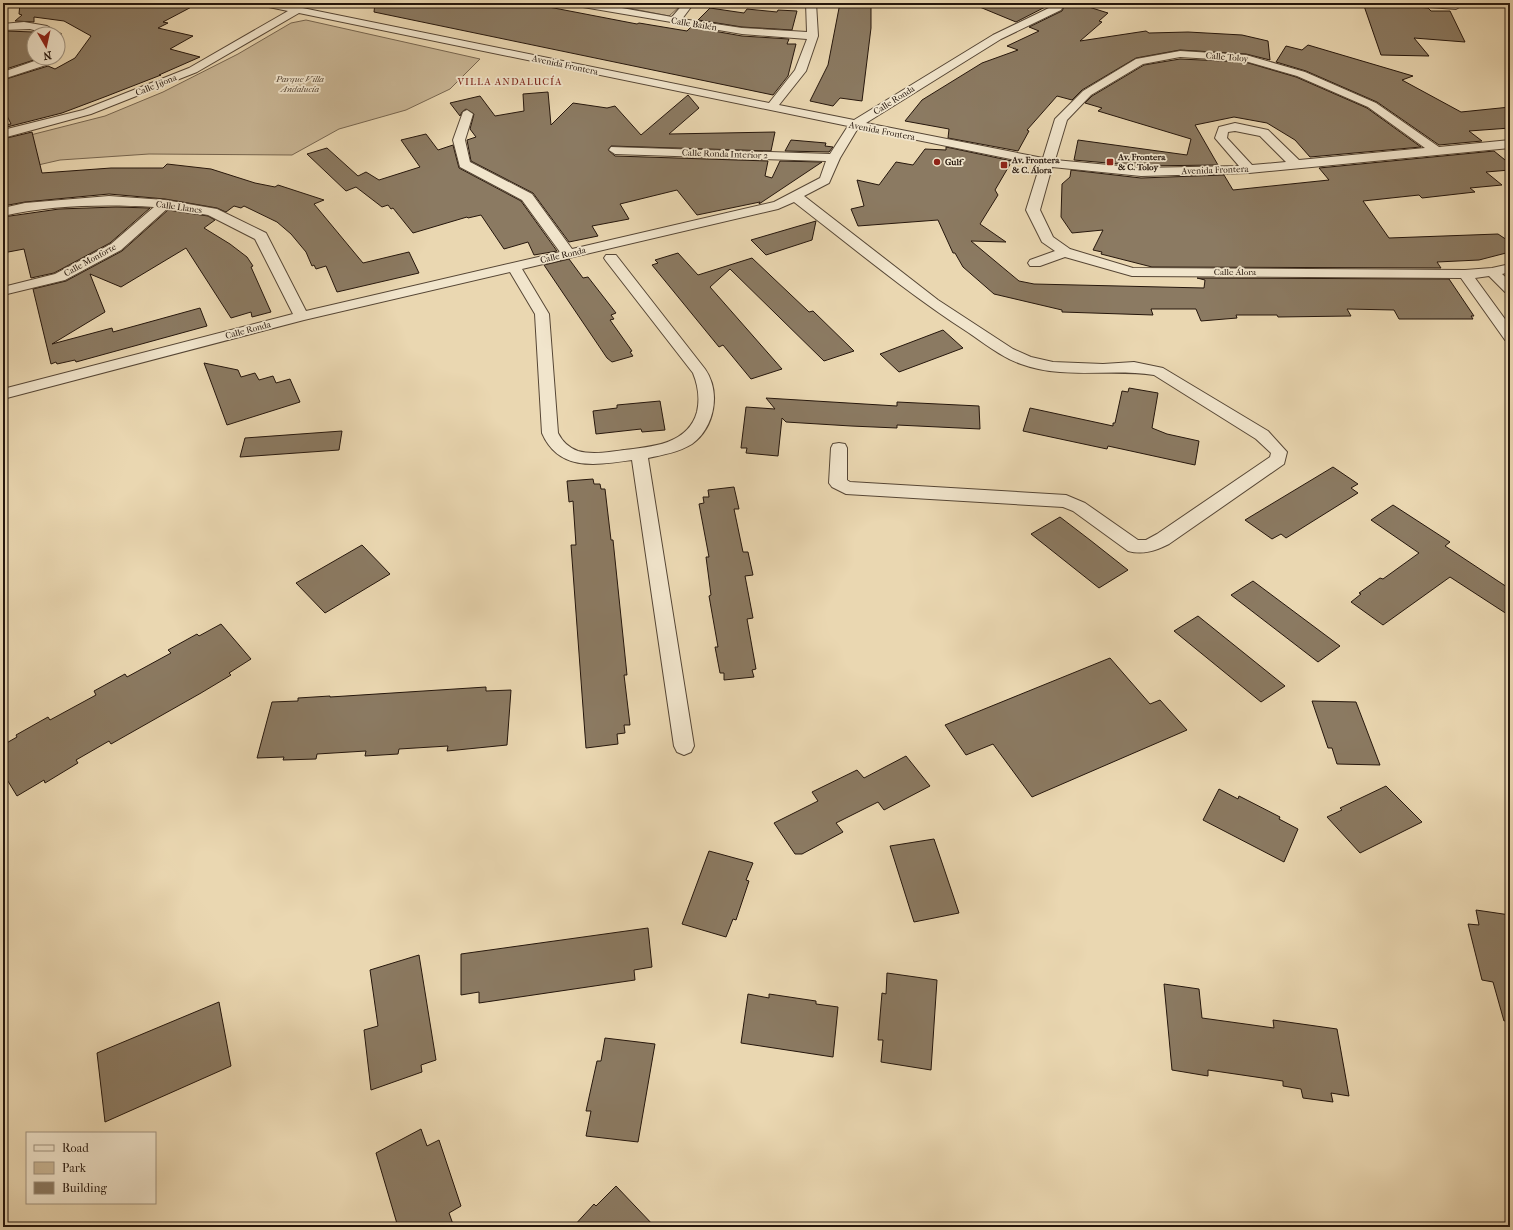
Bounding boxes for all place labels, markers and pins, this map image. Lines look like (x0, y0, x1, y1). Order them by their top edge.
place label: Av. Frontera & C. Toloy (1117, 152, 1166, 173)
place label: Av. Frontera & C. Álora (1011, 155, 1060, 175)
marker: Gulf (932, 157, 942, 167)
place label: Gulf (945, 157, 964, 167)
marker: Av. Frontera & C. Toloy (1105, 157, 1115, 167)
marker: Av. Frontera & C. Álora (999, 160, 1009, 170)

